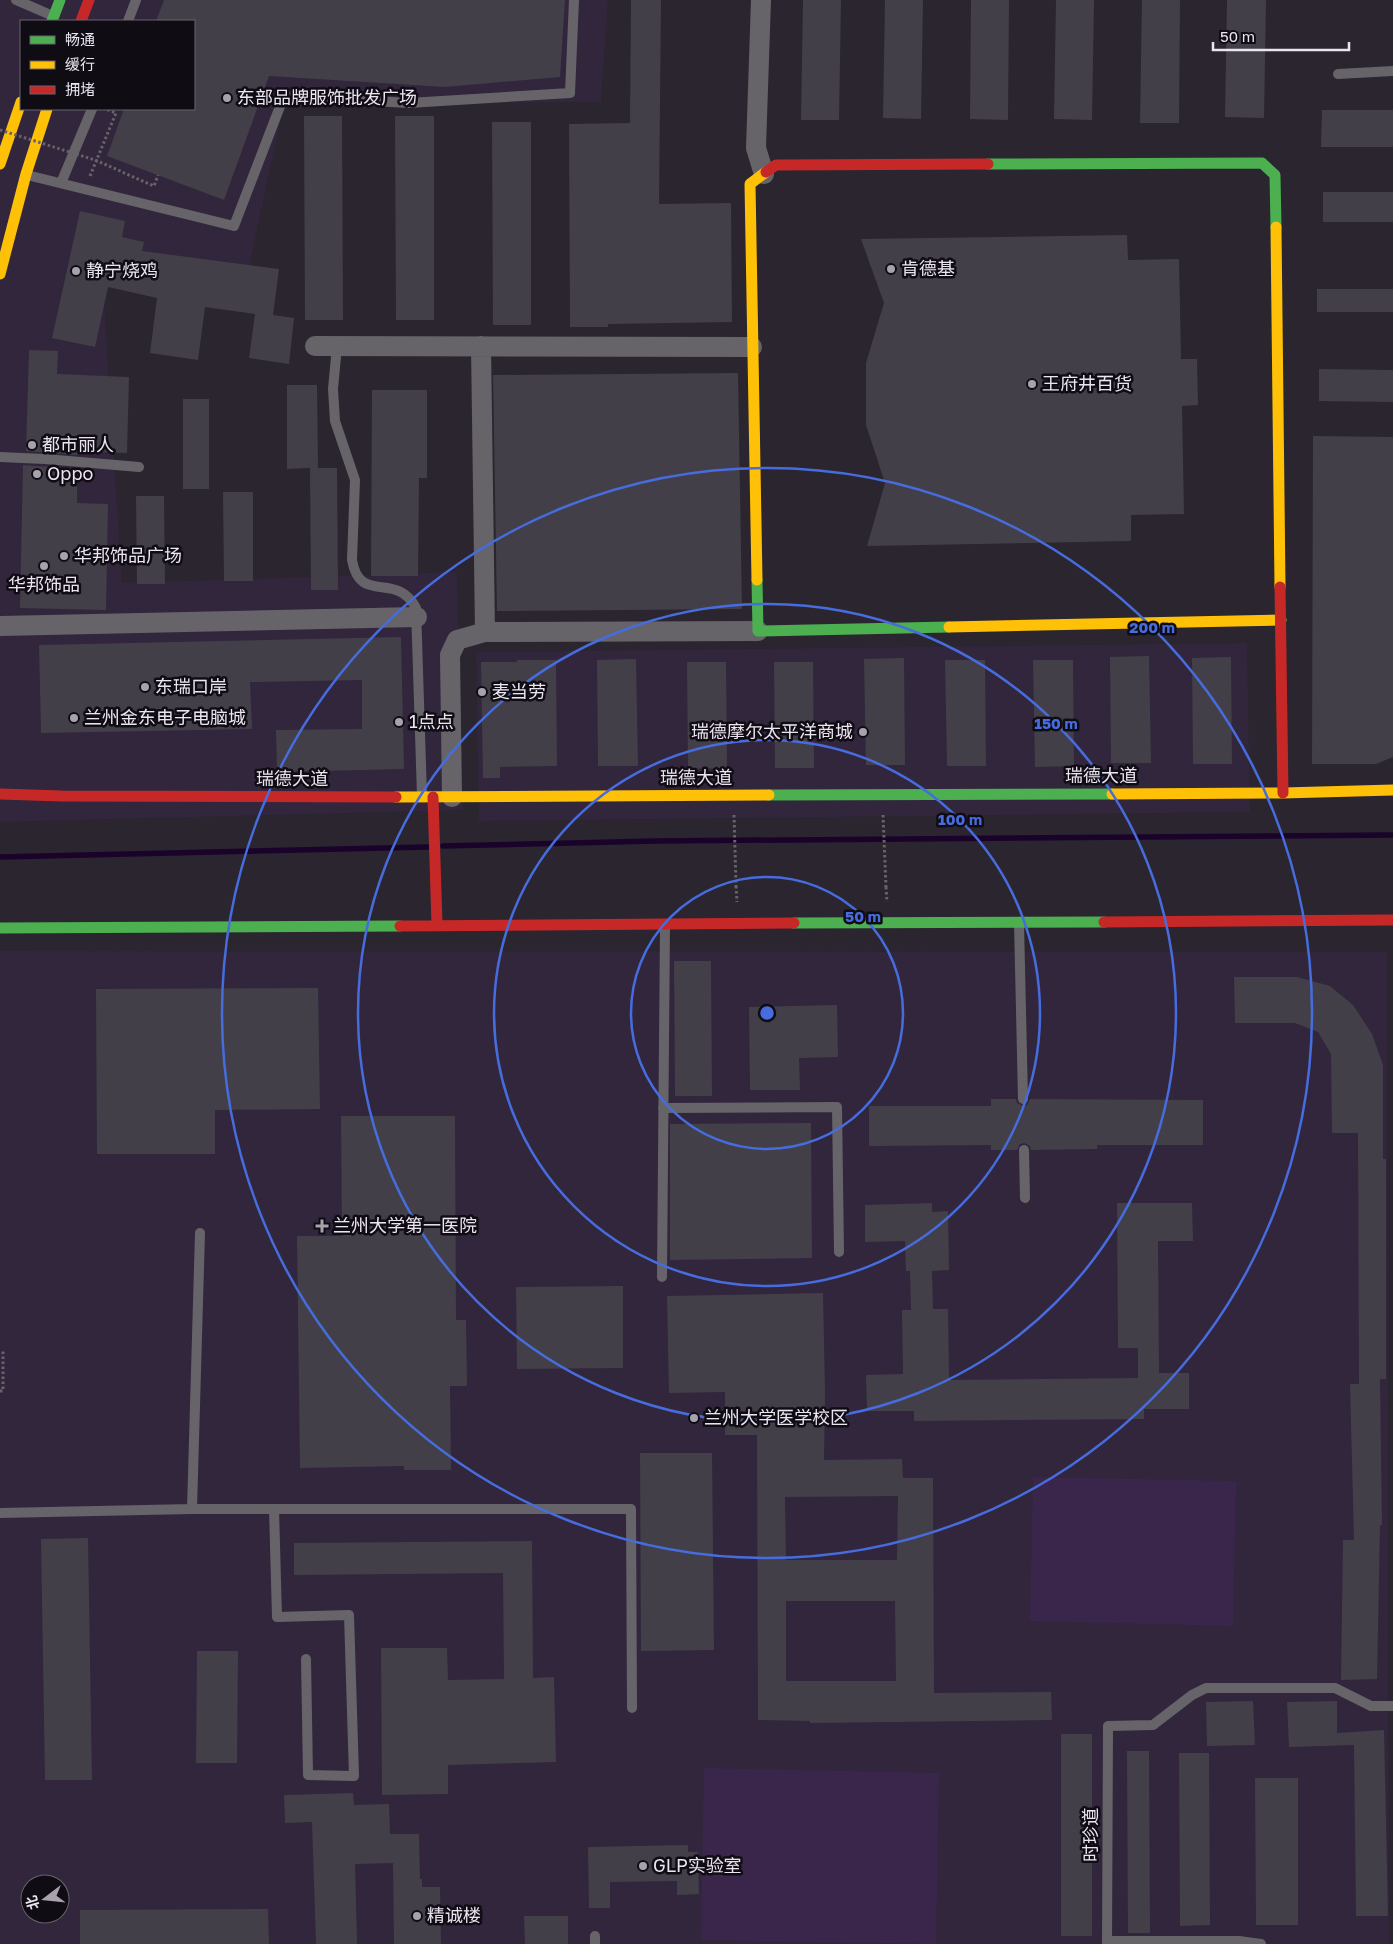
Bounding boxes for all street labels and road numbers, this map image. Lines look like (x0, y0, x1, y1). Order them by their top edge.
street label: 瑞德大道 (1065, 764, 1137, 786)
street label: 瑞德大道 (660, 766, 732, 788)
street label: 瑞德大道 (256, 767, 328, 789)
street label: 时珍道 (1079, 1808, 1101, 1862)

